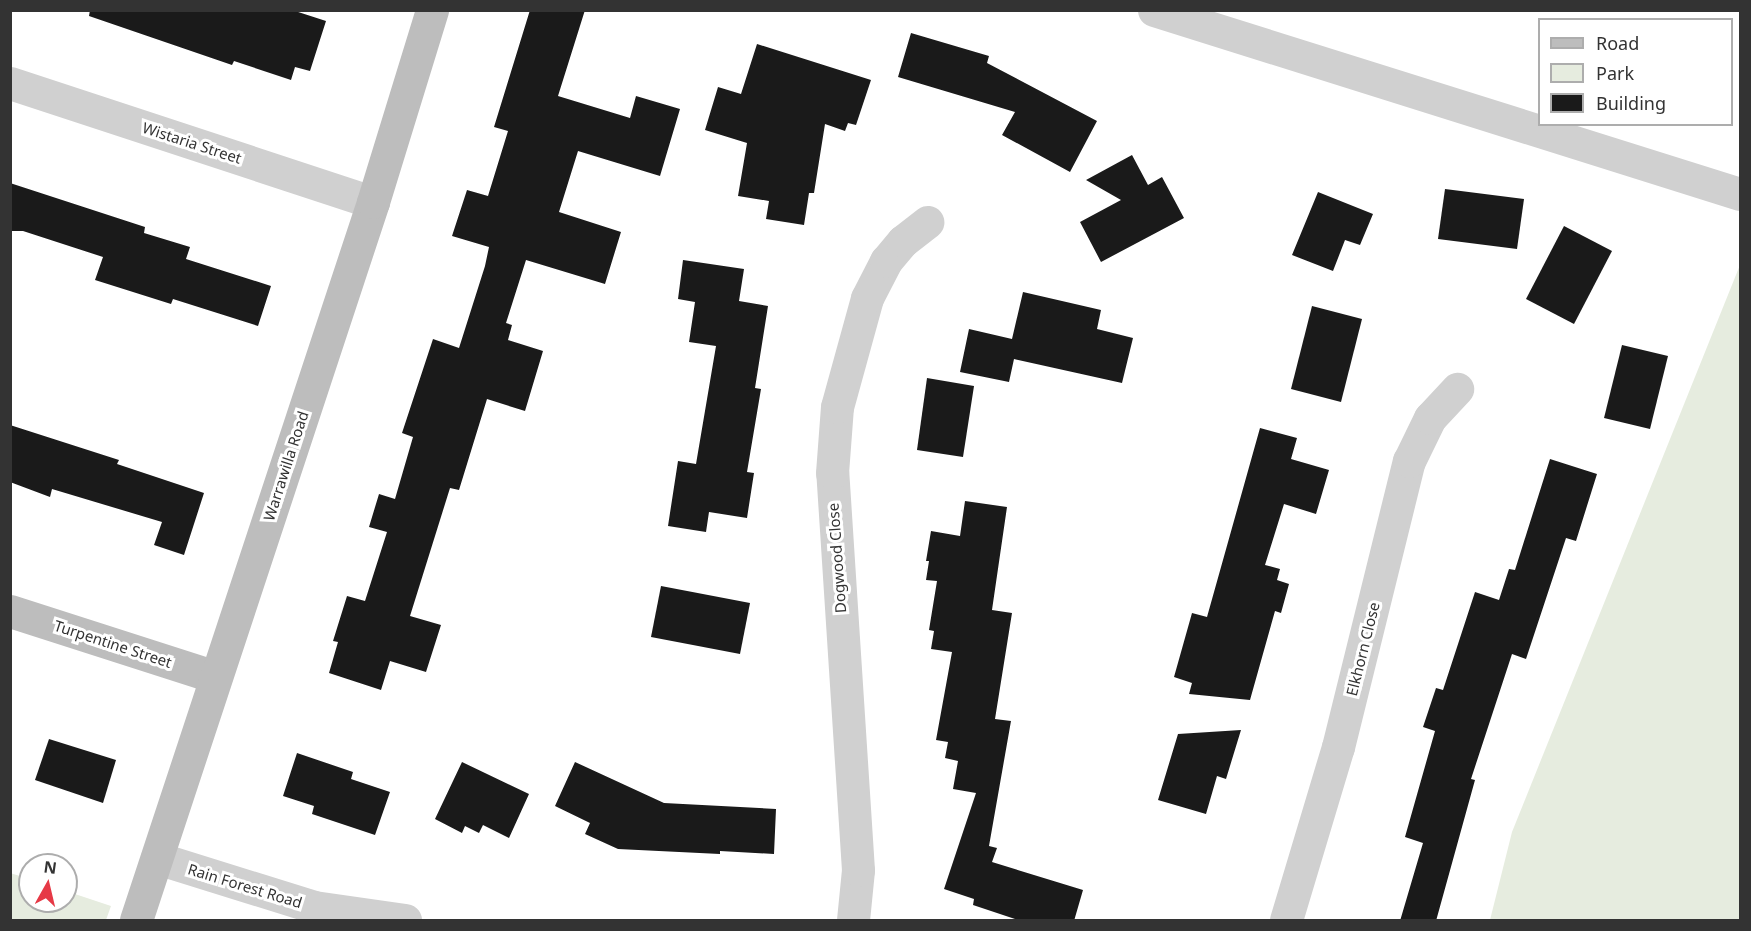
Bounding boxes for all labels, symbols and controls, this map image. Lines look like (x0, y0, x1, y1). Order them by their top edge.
legend (1538, 18, 1733, 126)
text: Road (1596, 31, 1639, 55)
text: Park (1596, 61, 1634, 85)
text: Building (1596, 91, 1666, 115)
street label: Wistaria Street (140, 119, 244, 167)
street label: Warrawilla Road (260, 409, 312, 523)
street label: Dogwood Close (824, 502, 850, 614)
street label: Elkhorn Close (1343, 600, 1383, 698)
street label: Turpentine Street (52, 616, 174, 672)
north arrow (18, 853, 78, 913)
text: N (42, 855, 58, 879)
street label: Rain Forest Road (186, 860, 304, 912)

